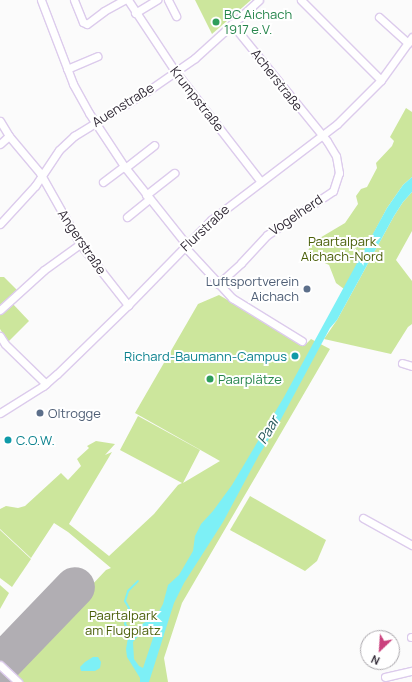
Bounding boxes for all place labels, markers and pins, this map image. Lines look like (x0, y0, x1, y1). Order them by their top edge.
place label: BC Aichach 1917 e.V. (224, 7, 292, 38)
marker: BC Aichach 1917 e.V. (211, 17, 221, 27)
place label: Luftsportverein Aichach (206, 274, 299, 305)
marker: Luftsportverein Aichach (302, 284, 312, 294)
place label: Richard-Baumann-Campus (124, 348, 287, 364)
marker: Richard-Baumann-Campus (290, 351, 300, 361)
place label: Paarplätze (218, 371, 282, 387)
marker: Paarplätze (205, 374, 215, 384)
place label: Oltrogge (48, 405, 101, 421)
marker: Oltrogge (35, 408, 45, 418)
place label: C.O.W. (16, 432, 55, 448)
marker: C.O.W. (3, 435, 13, 445)

